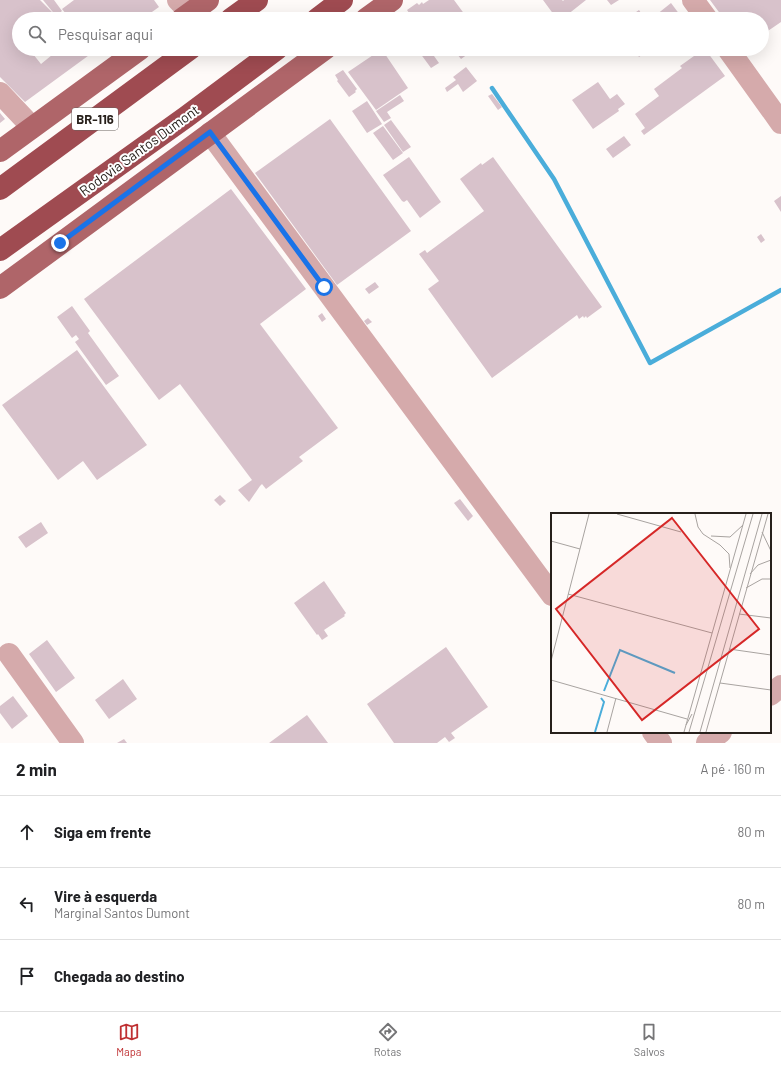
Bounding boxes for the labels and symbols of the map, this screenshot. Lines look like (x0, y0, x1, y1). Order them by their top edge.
street label: Rodovia Santos Dumont (76, 101, 202, 199)
road number: BR-116 (72, 108, 118, 130)
route end (51, 234, 69, 252)
route start (315, 278, 333, 296)
inset map (551, 513, 771, 733)

